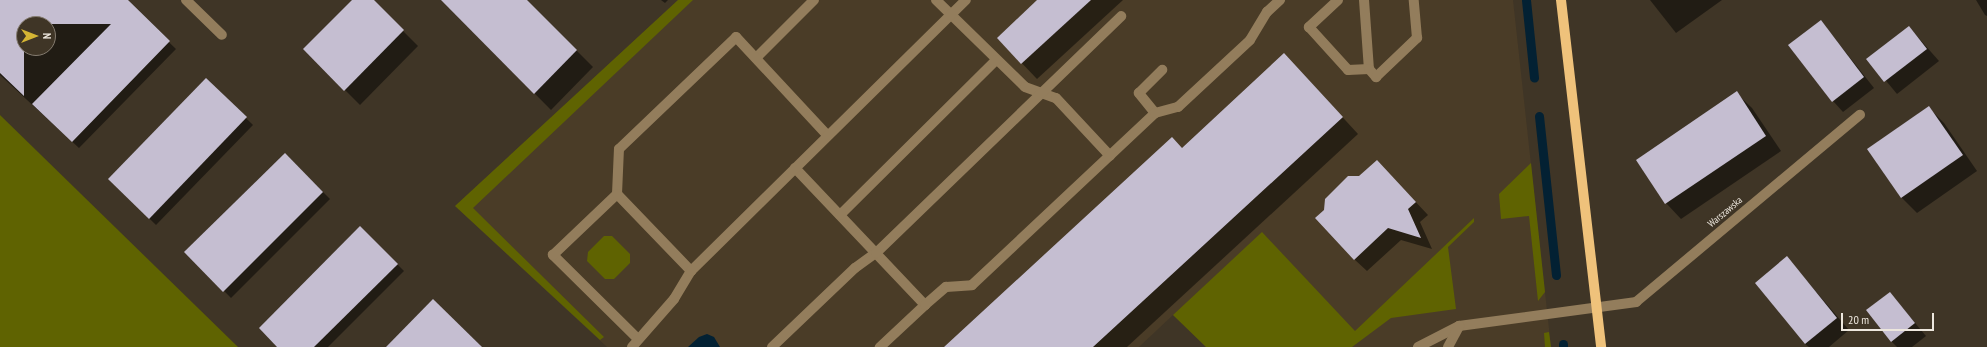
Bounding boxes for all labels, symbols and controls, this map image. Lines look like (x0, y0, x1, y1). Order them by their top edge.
north arrow (16, 16, 56, 56)
text: N (40, 33, 54, 39)
street label: Warszawska (1705, 194, 1745, 230)
scale bar (1843, 305, 1936, 331)
text: 20 m (1848, 312, 1869, 327)

